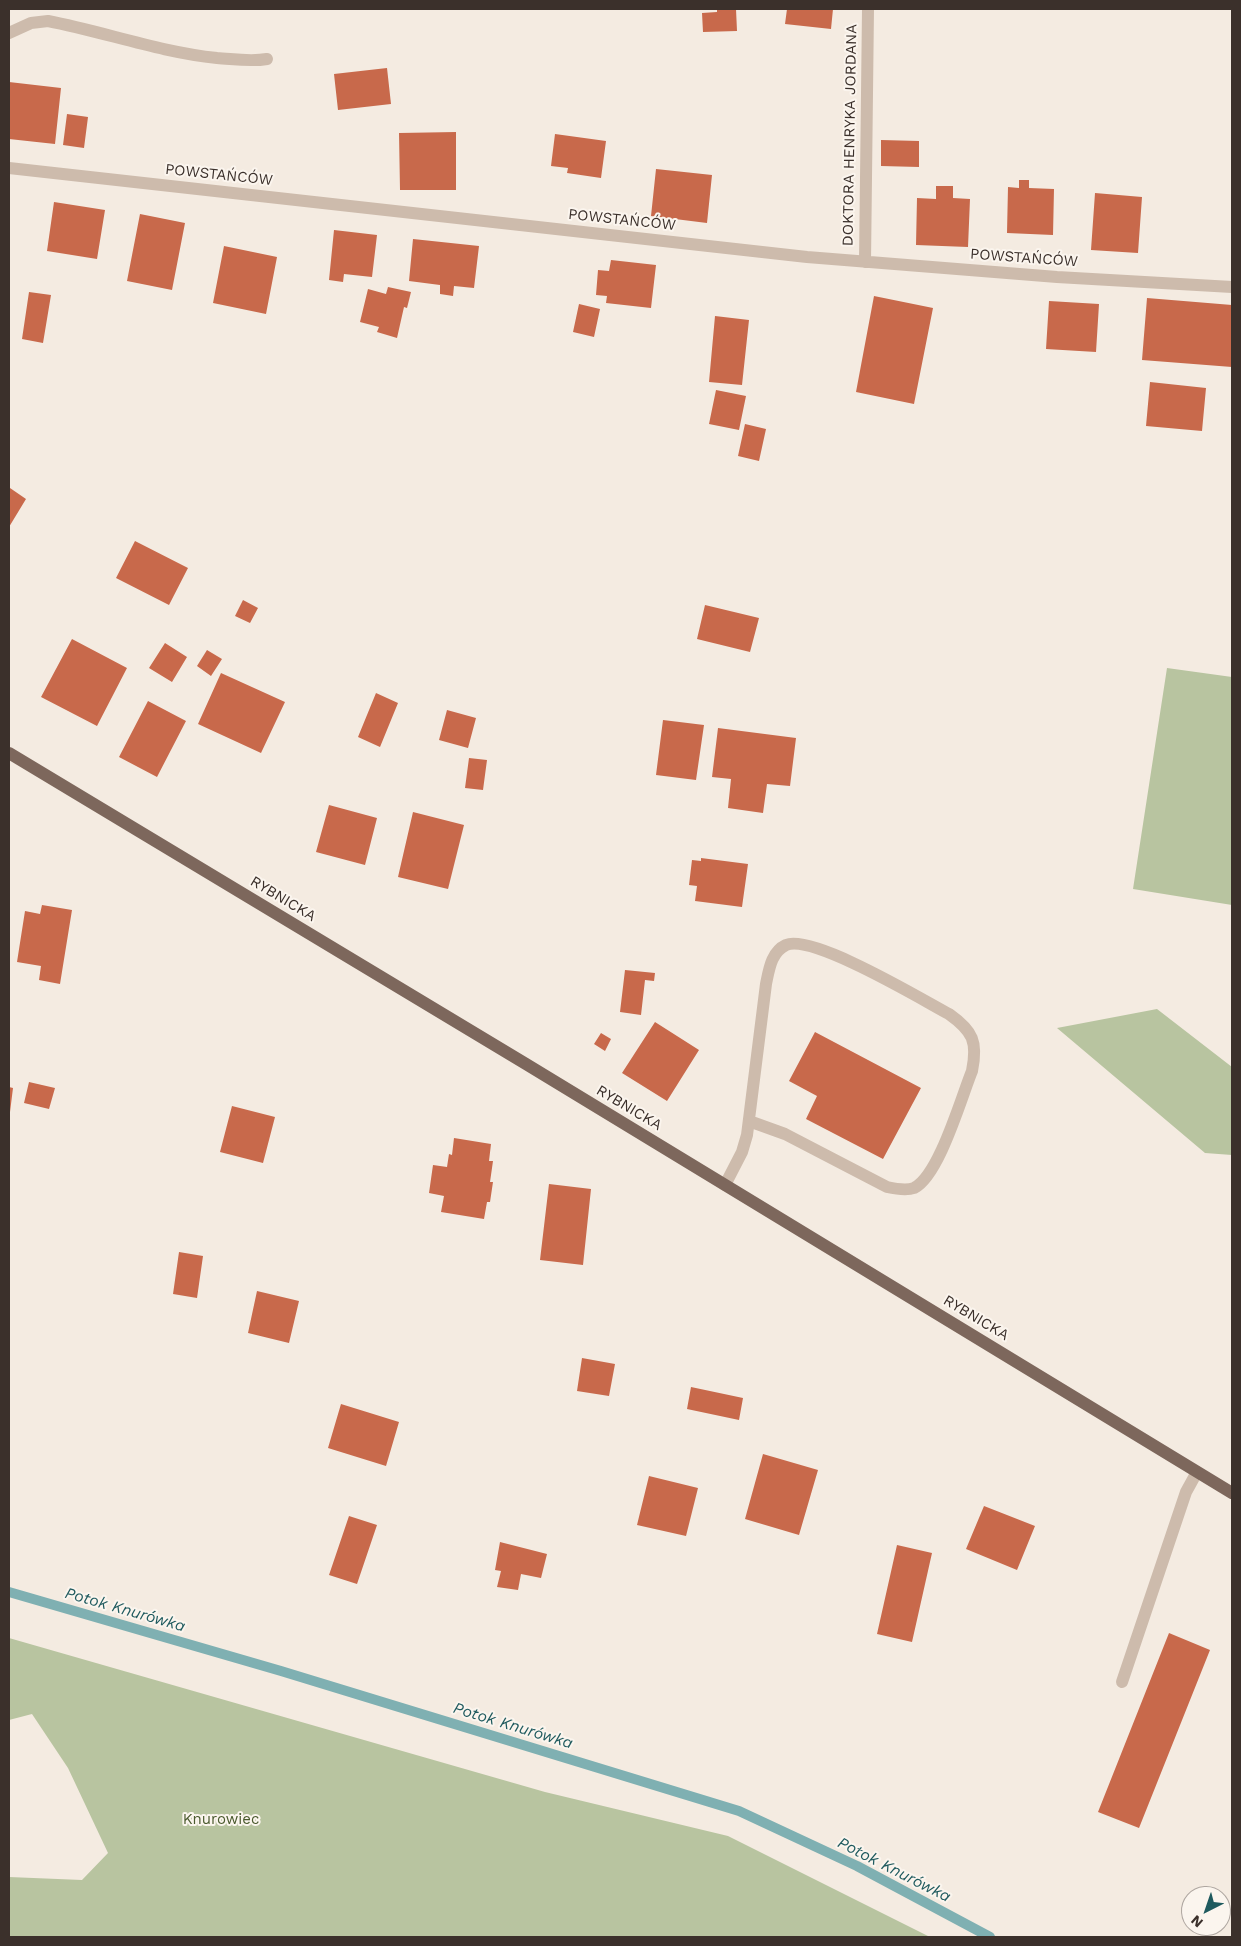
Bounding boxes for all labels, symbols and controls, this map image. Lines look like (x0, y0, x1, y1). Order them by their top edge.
street label: DOKTORA HENRYKA JORDANA (839, 24, 861, 246)
street label: POWSTAŃCÓW (164, 160, 274, 190)
street label: POWSTAŃCÓW (567, 205, 677, 235)
street label: POWSTAŃCÓW (969, 245, 1079, 271)
street label: RYBNICKA (247, 872, 319, 926)
street label: RYBNICKA (593, 1081, 665, 1135)
street label: RYBNICKA (940, 1291, 1012, 1345)
water label: Potok Knurówka (63, 1584, 187, 1636)
water label: Potok Knurówka (451, 1699, 575, 1753)
park label: Knurowiec (183, 1811, 259, 1829)
water label: Potok Knurówka (834, 1833, 954, 1907)
north arrow (1181, 1886, 1231, 1936)
text: N (1188, 1912, 1206, 1931)

